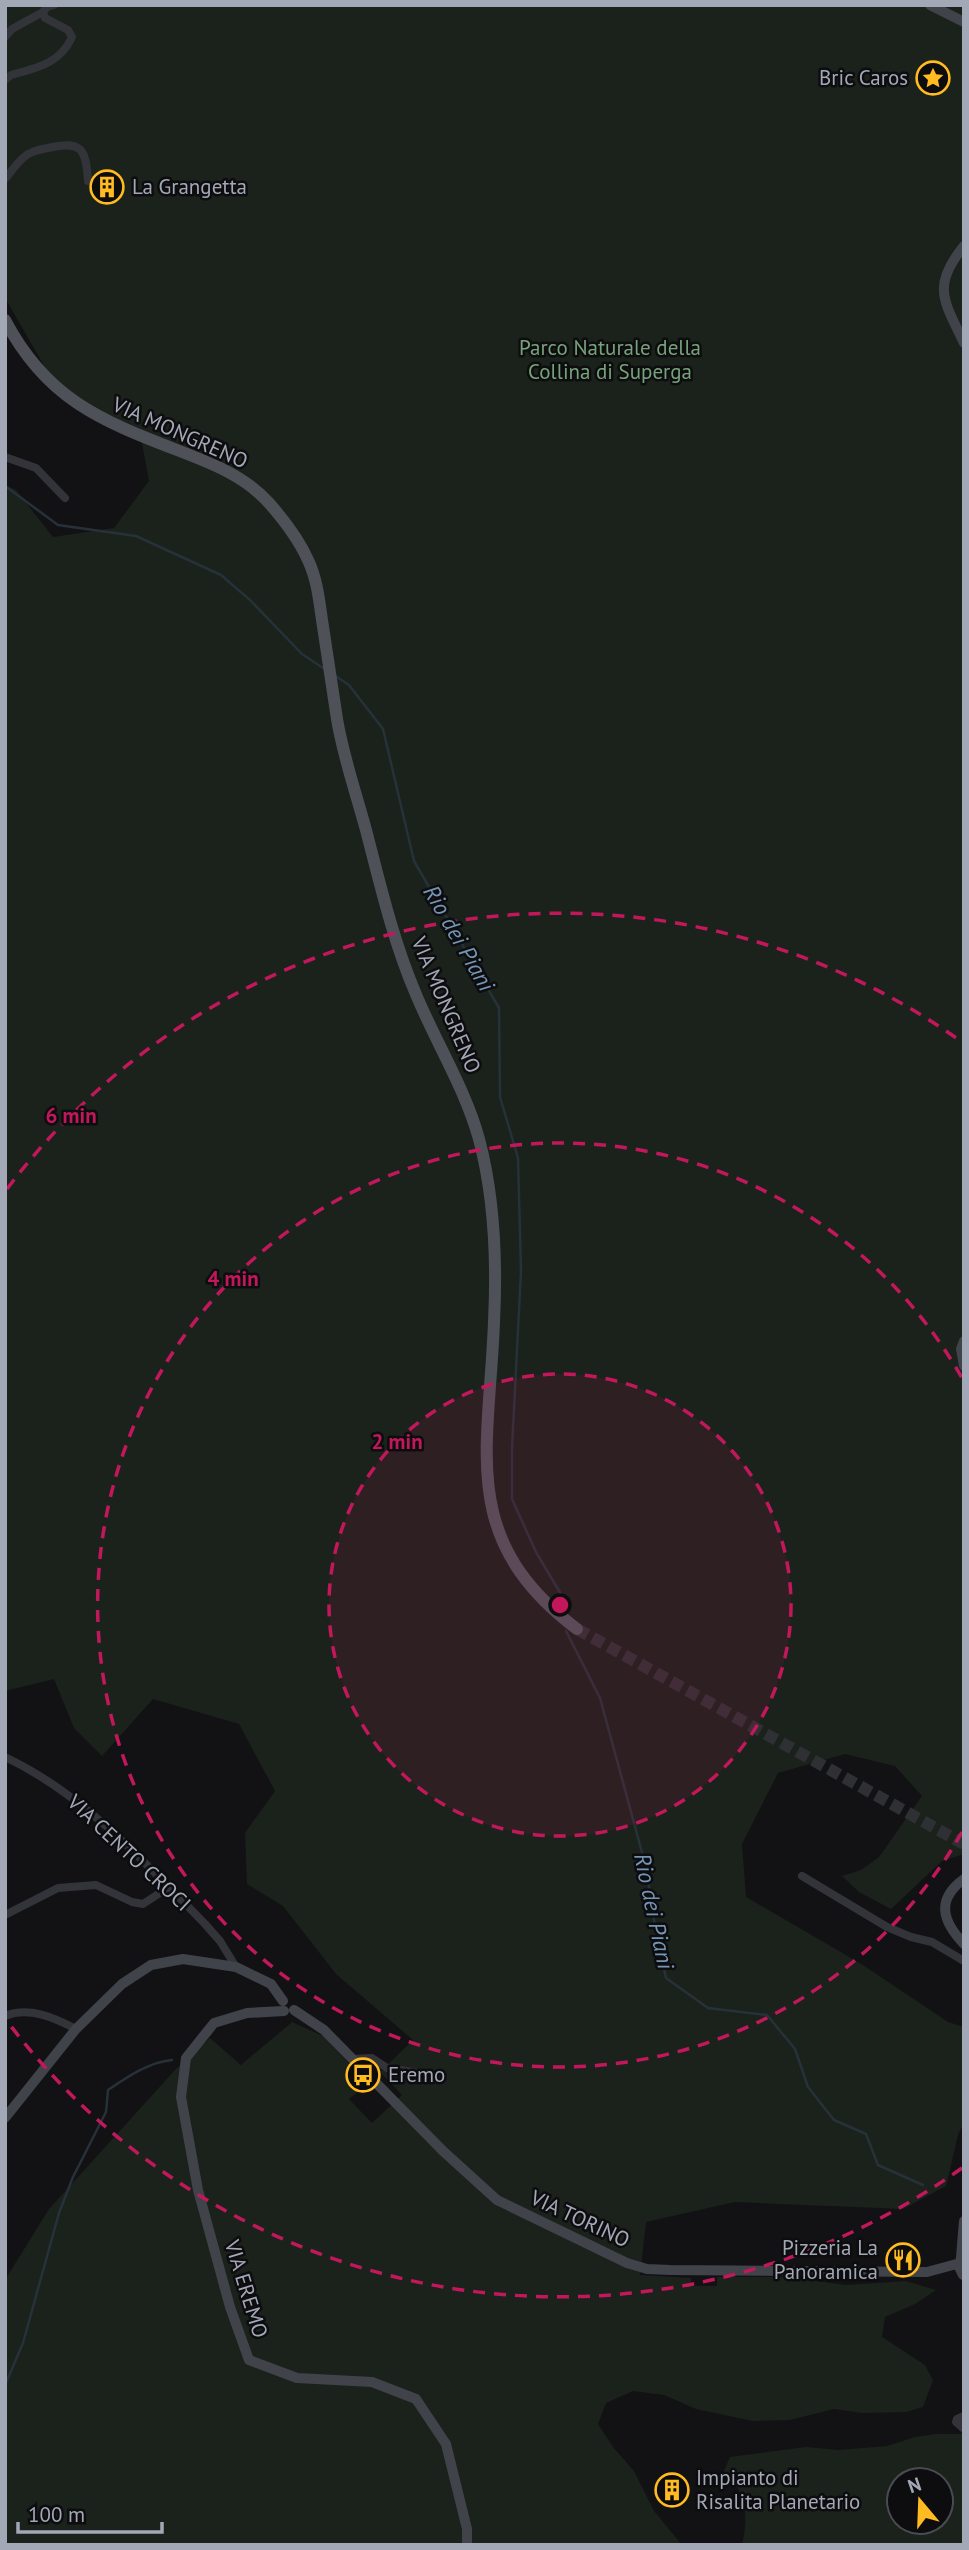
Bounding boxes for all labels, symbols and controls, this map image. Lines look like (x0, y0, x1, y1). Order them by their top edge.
place icon: Bric Caros (914, 59, 952, 97)
place label: Bric Caros (819, 64, 908, 91)
building icon: La Grangetta (88, 168, 126, 206)
place label: La Grangetta (132, 173, 247, 200)
park label: Parco Naturale della Collina di Superga (519, 334, 701, 385)
street label: VIA MONGRENO (107, 390, 252, 474)
water label: Rio dei Piani (417, 879, 502, 997)
street label: VIA MONGRENO (405, 932, 487, 1077)
text: 6 min (45, 1102, 97, 1129)
text: 4 min (207, 1265, 259, 1292)
text: 2 min (371, 1428, 423, 1455)
centre of rings (548, 1593, 572, 1617)
street label: VIA CENTO CROCI (61, 1788, 197, 1917)
water label: Rio dei Piani (628, 1850, 681, 1973)
bus stop icon: Eremo (344, 2056, 382, 2094)
place label: Eremo (388, 2061, 445, 2088)
street label: VIA TORINO (525, 2183, 634, 2253)
place label: Pizzeria La Panoramica (774, 2234, 878, 2285)
street label: VIA EREMO (219, 2236, 274, 2341)
restaurant icon: Pizzeria La Panoramica (884, 2241, 922, 2279)
place label: Impianto di Risalita Planetario (696, 2464, 860, 2515)
north arrow (885, 2466, 955, 2536)
building icon: Impianto di Risalita Planetario (653, 2471, 691, 2509)
text: N (905, 2472, 924, 2498)
scale bar (18, 2490, 161, 2534)
text: 100 m (28, 2501, 85, 2528)

